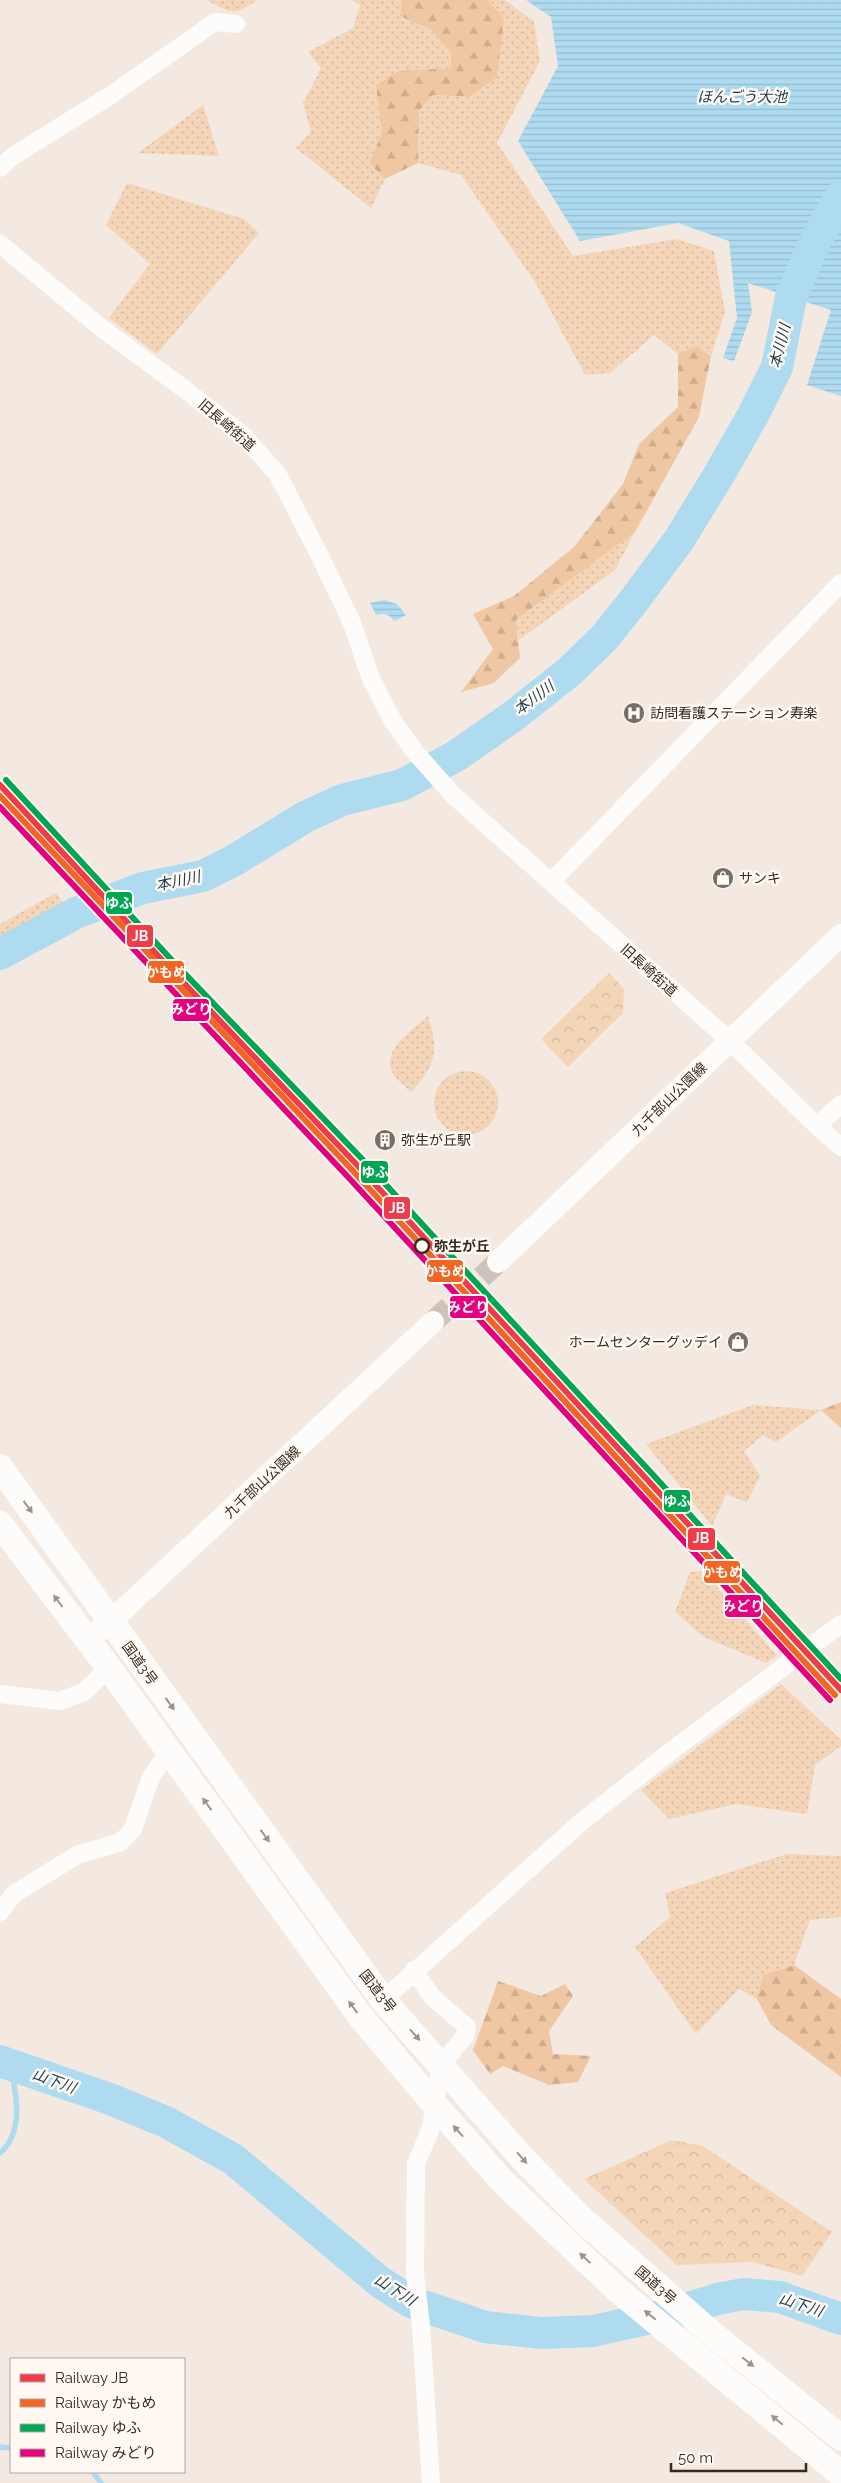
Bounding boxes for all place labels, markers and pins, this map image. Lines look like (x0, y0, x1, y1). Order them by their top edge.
hospital icon: 訪問看護ステーション寿楽 (622, 701, 646, 725)
place label: 訪問看護ステーション寿楽 (650, 705, 818, 721)
shop icon: サンキ (711, 866, 735, 890)
place label: サンキ (739, 870, 781, 886)
building icon: 弥生が丘駅 (373, 1128, 397, 1152)
place label: 弥生が丘駅 (401, 1132, 471, 1148)
marker: 弥生が丘 (414, 1238, 430, 1254)
place label: 弥生が丘 (434, 1238, 490, 1254)
shop icon: ホームセンターグッデイ (726, 1330, 750, 1354)
place label: ホームセンターグッデイ (568, 1334, 722, 1350)

